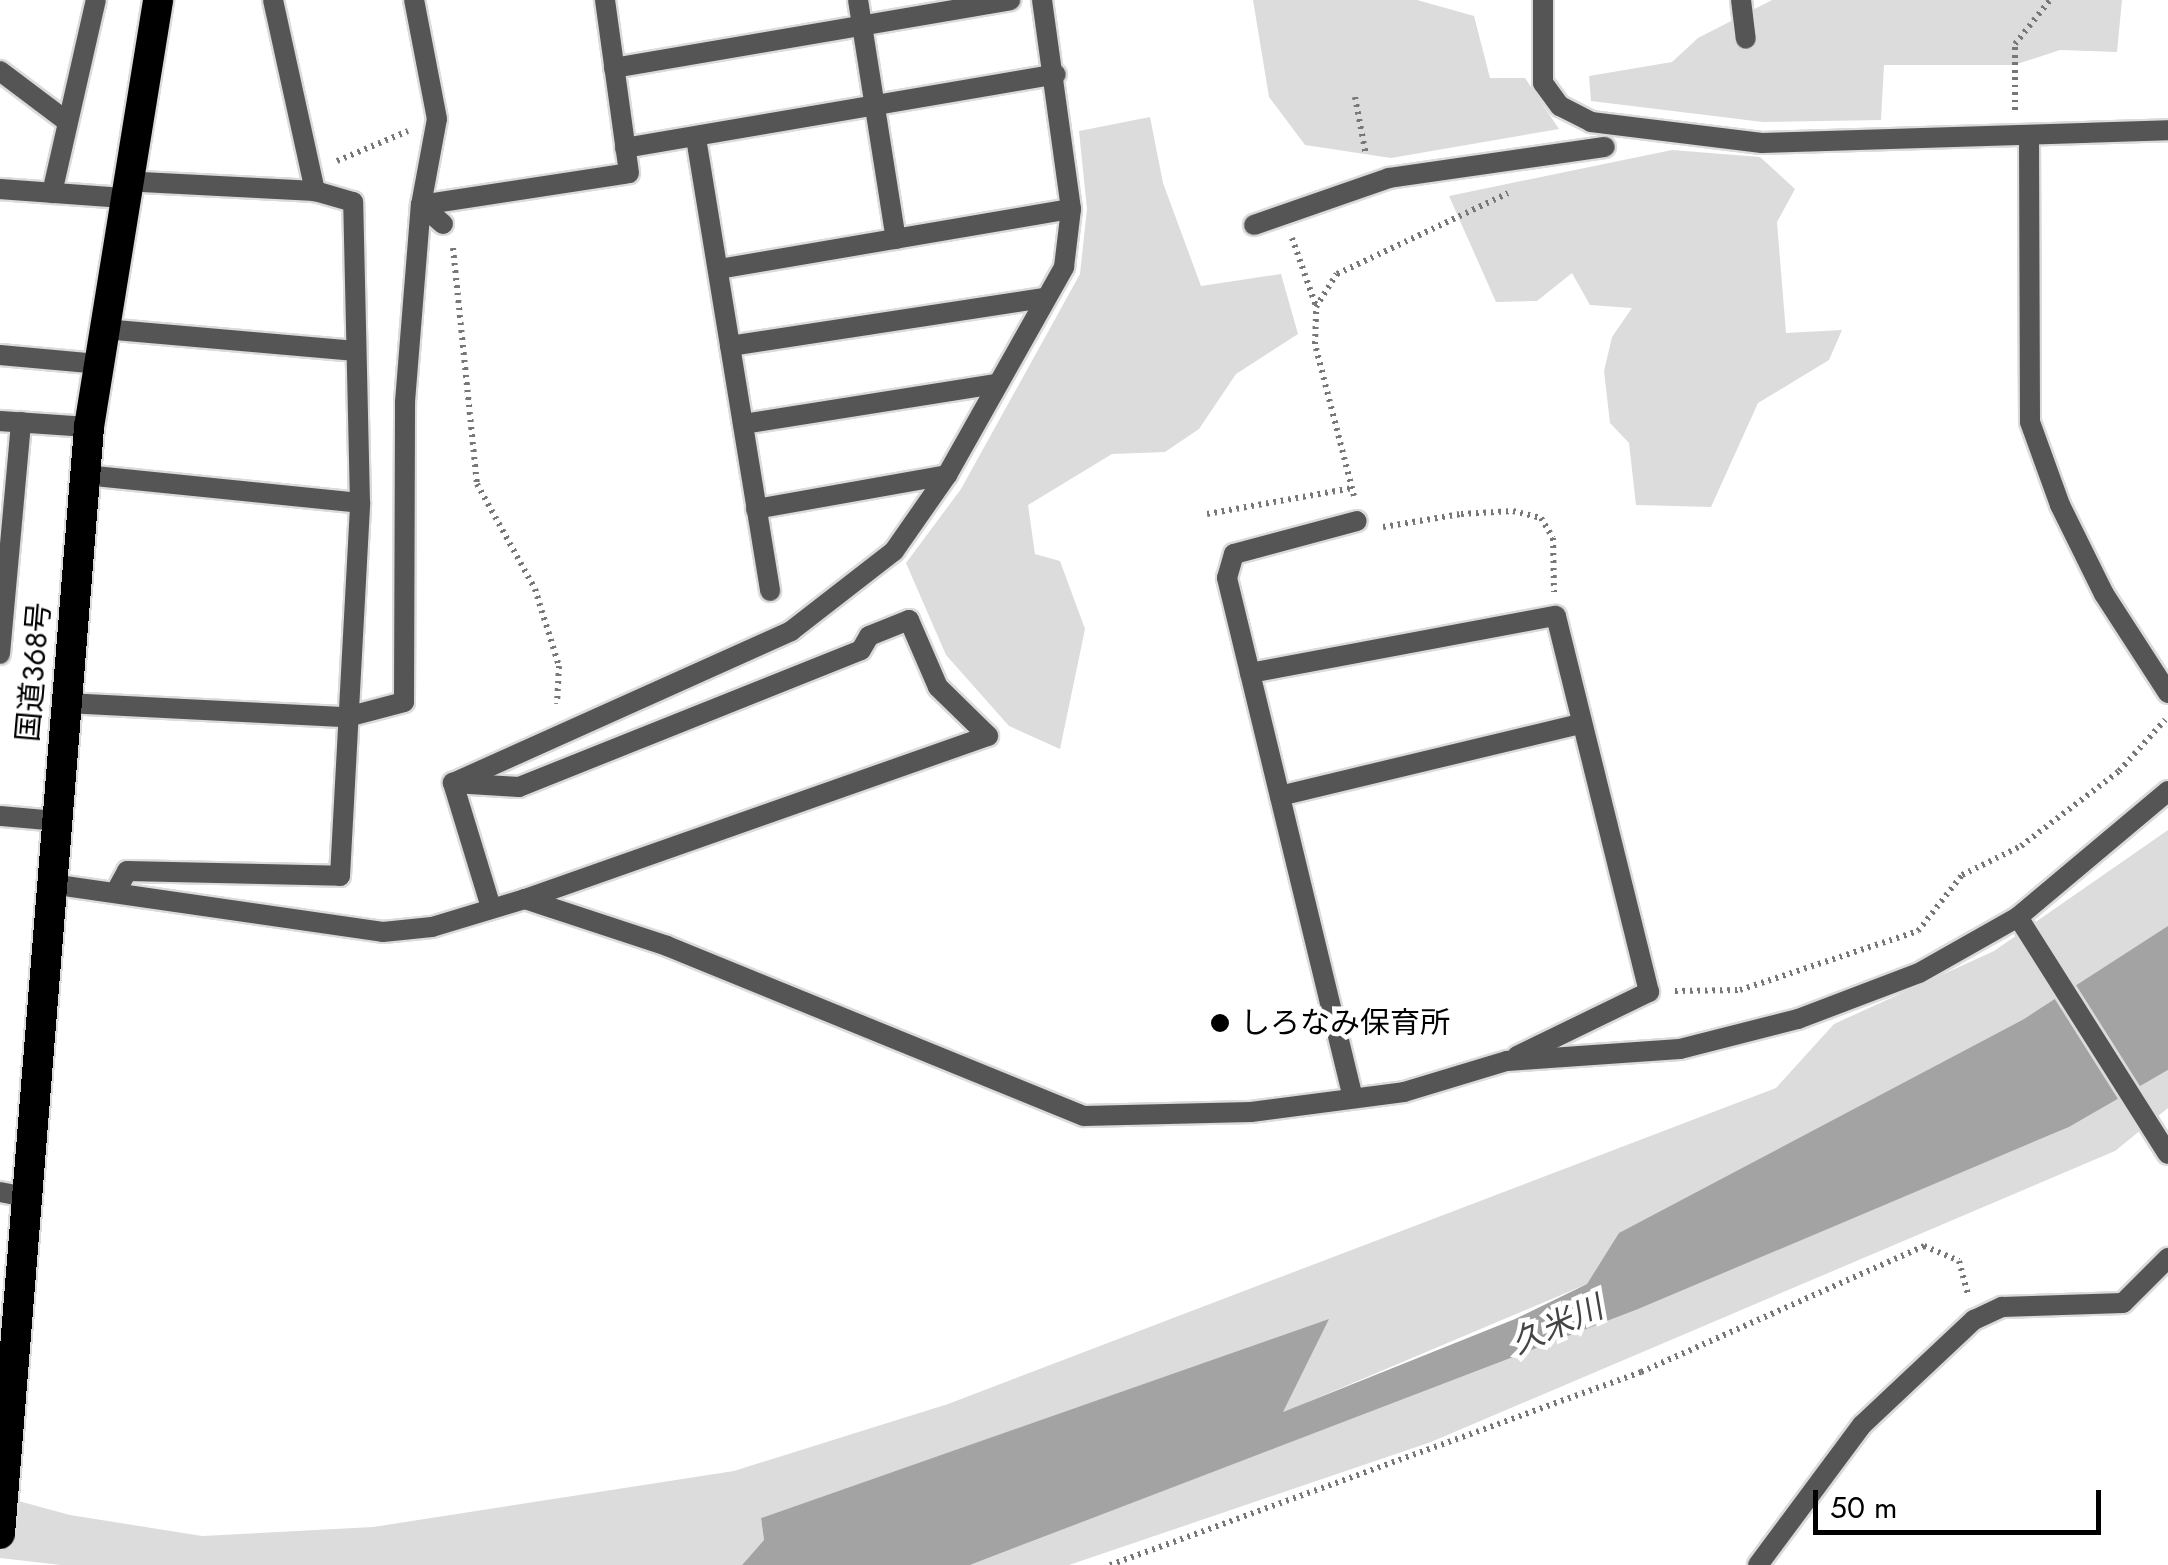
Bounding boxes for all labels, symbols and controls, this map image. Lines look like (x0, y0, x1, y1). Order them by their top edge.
street label: 国道368号 (10, 601, 58, 743)
place label: しろなみ保育所 (1240, 1005, 1450, 1041)
marker: しろなみ保育所 (1209, 1012, 1231, 1034)
water label: 久米川 (1505, 1288, 1609, 1362)
scale bar (1818, 1470, 2106, 1532)
text: 50 m (1830, 1486, 1897, 1529)

